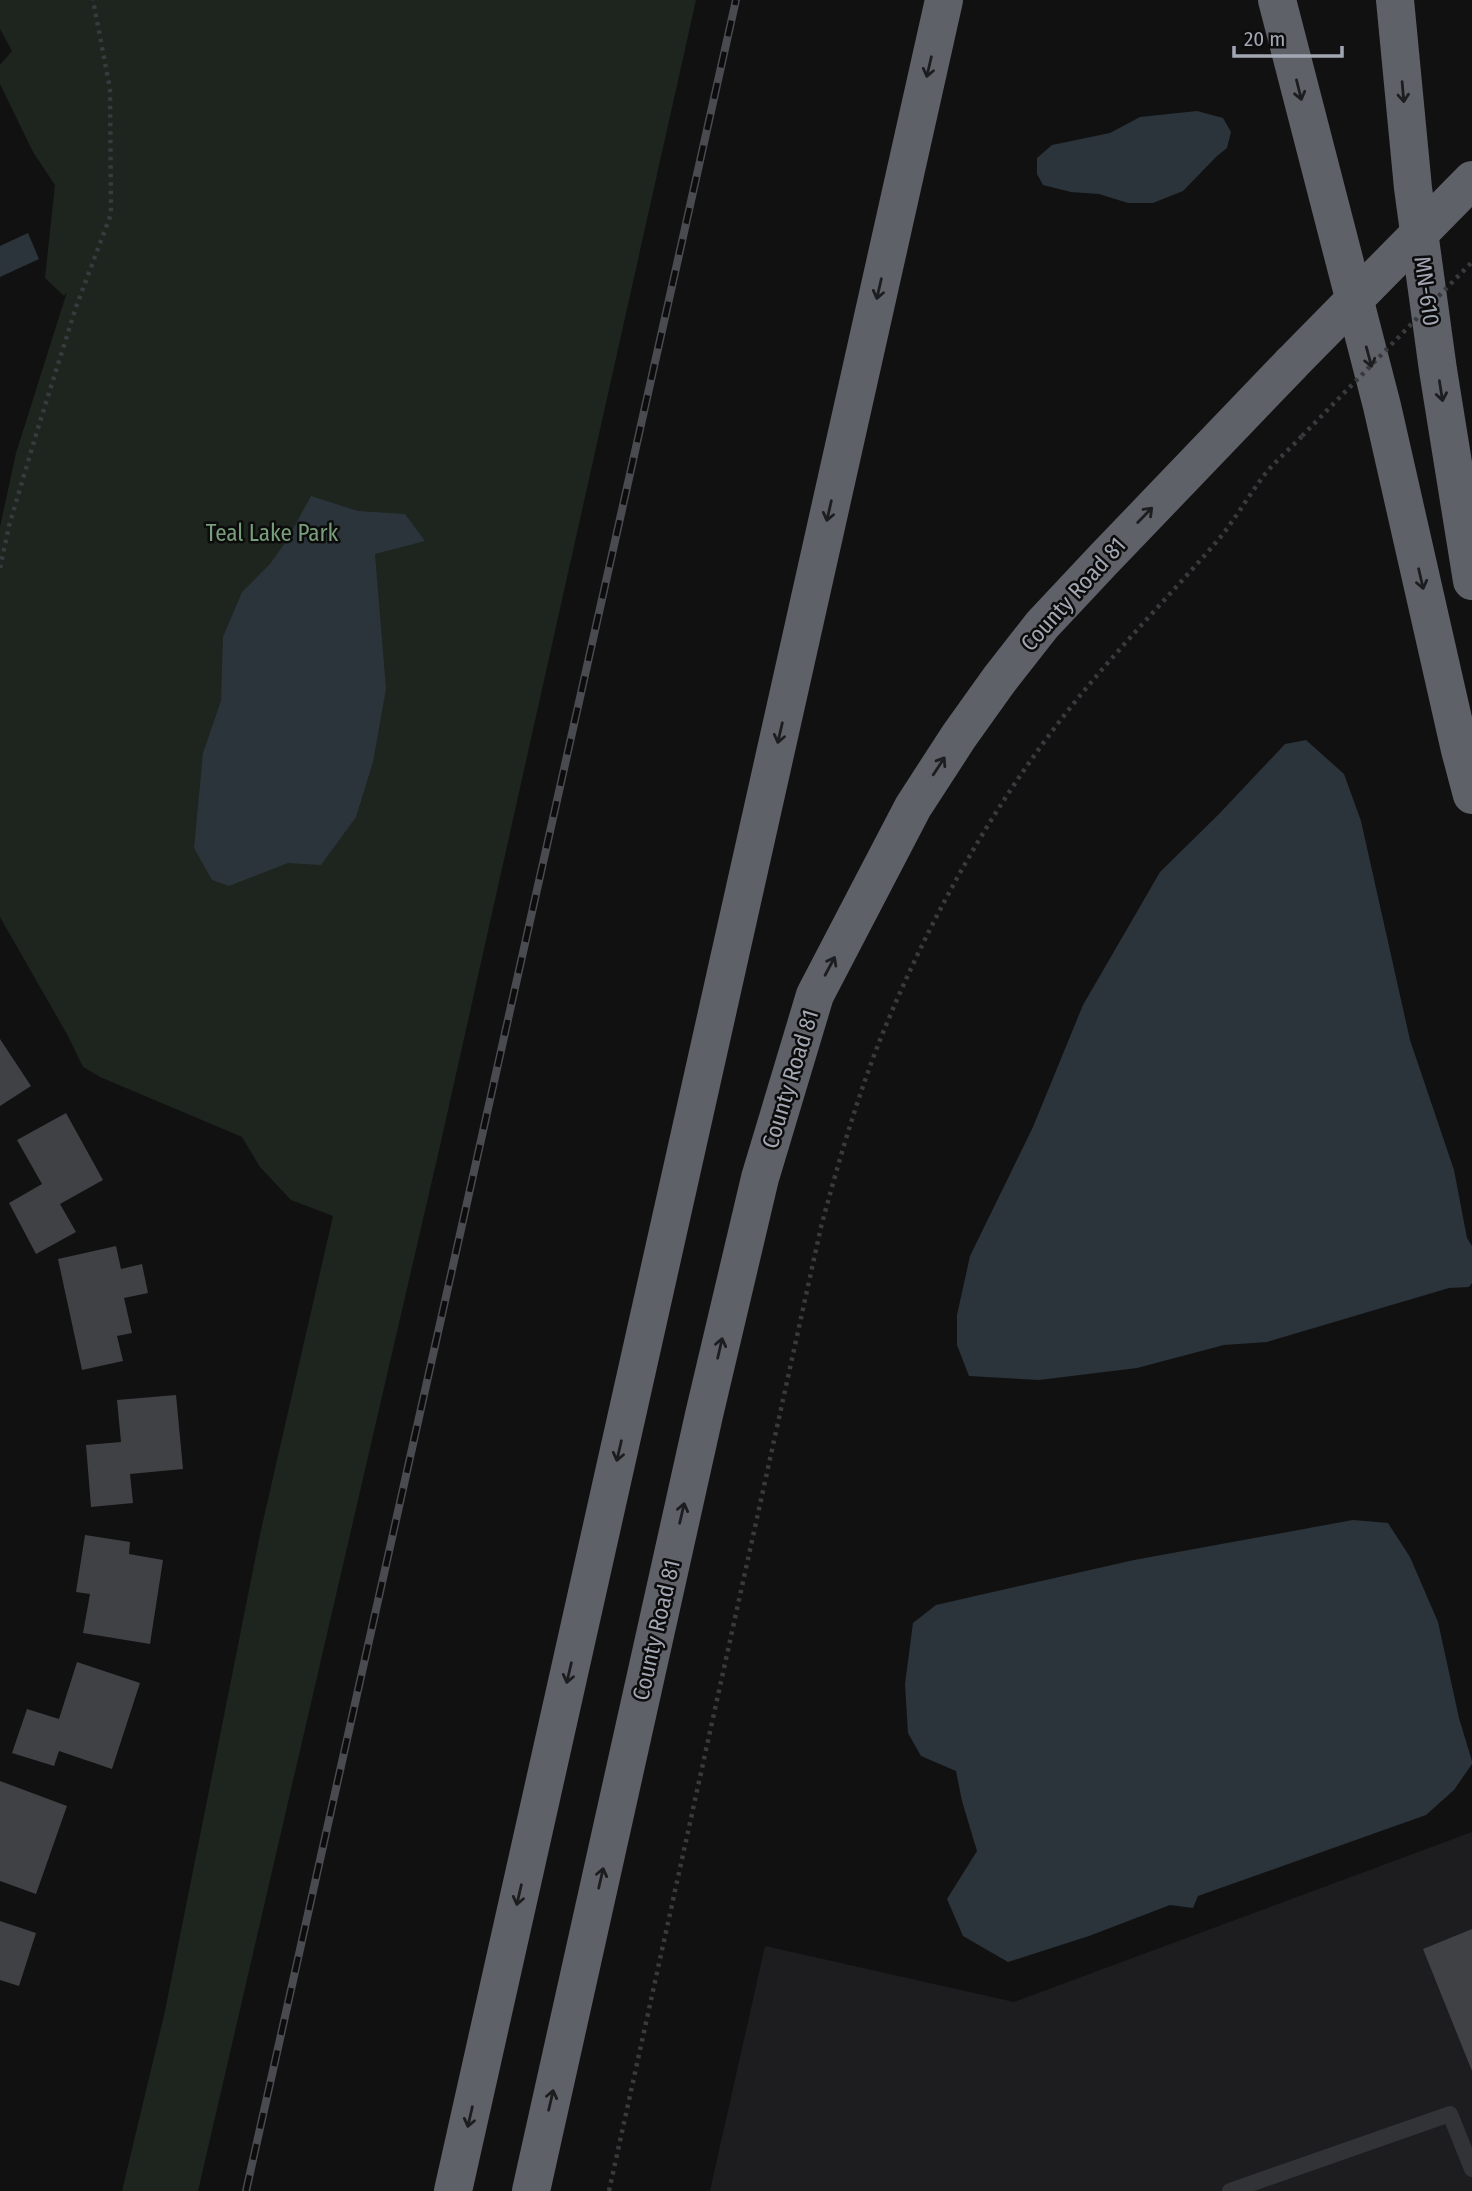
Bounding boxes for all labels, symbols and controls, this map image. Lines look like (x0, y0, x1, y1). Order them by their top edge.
scale bar (1234, 14, 1342, 58)
text: 20 m (1244, 26, 1285, 52)
one-way arrow (921, 55, 935, 78)
one-way arrow (1293, 78, 1306, 101)
one-way arrow (1397, 81, 1410, 103)
street label: MN-610 (1408, 254, 1446, 328)
one-way arrow (871, 277, 884, 299)
one-way arrow (1363, 346, 1376, 368)
one-way arrow (1435, 379, 1448, 402)
one-way arrow (822, 499, 836, 522)
one-way arrow (1137, 507, 1154, 524)
park label: Teal Lake Park (206, 519, 339, 547)
street label: County Road 81 (1015, 531, 1131, 657)
one-way arrow (1415, 567, 1428, 590)
one-way arrow (772, 721, 786, 744)
one-way arrow (932, 757, 947, 776)
one-way arrow (824, 956, 838, 977)
street label: County Road 81 (756, 1006, 824, 1152)
one-way arrow (714, 1337, 727, 1360)
one-way arrow (612, 1439, 626, 1462)
one-way arrow (676, 1502, 690, 1525)
street label: County Road 81 (626, 1557, 686, 1703)
one-way arrow (562, 1661, 576, 1684)
one-way arrow (594, 1867, 608, 1890)
one-way arrow (512, 1883, 526, 1906)
one-way arrow (545, 2090, 558, 2112)
one-way arrow (462, 2105, 476, 2128)

